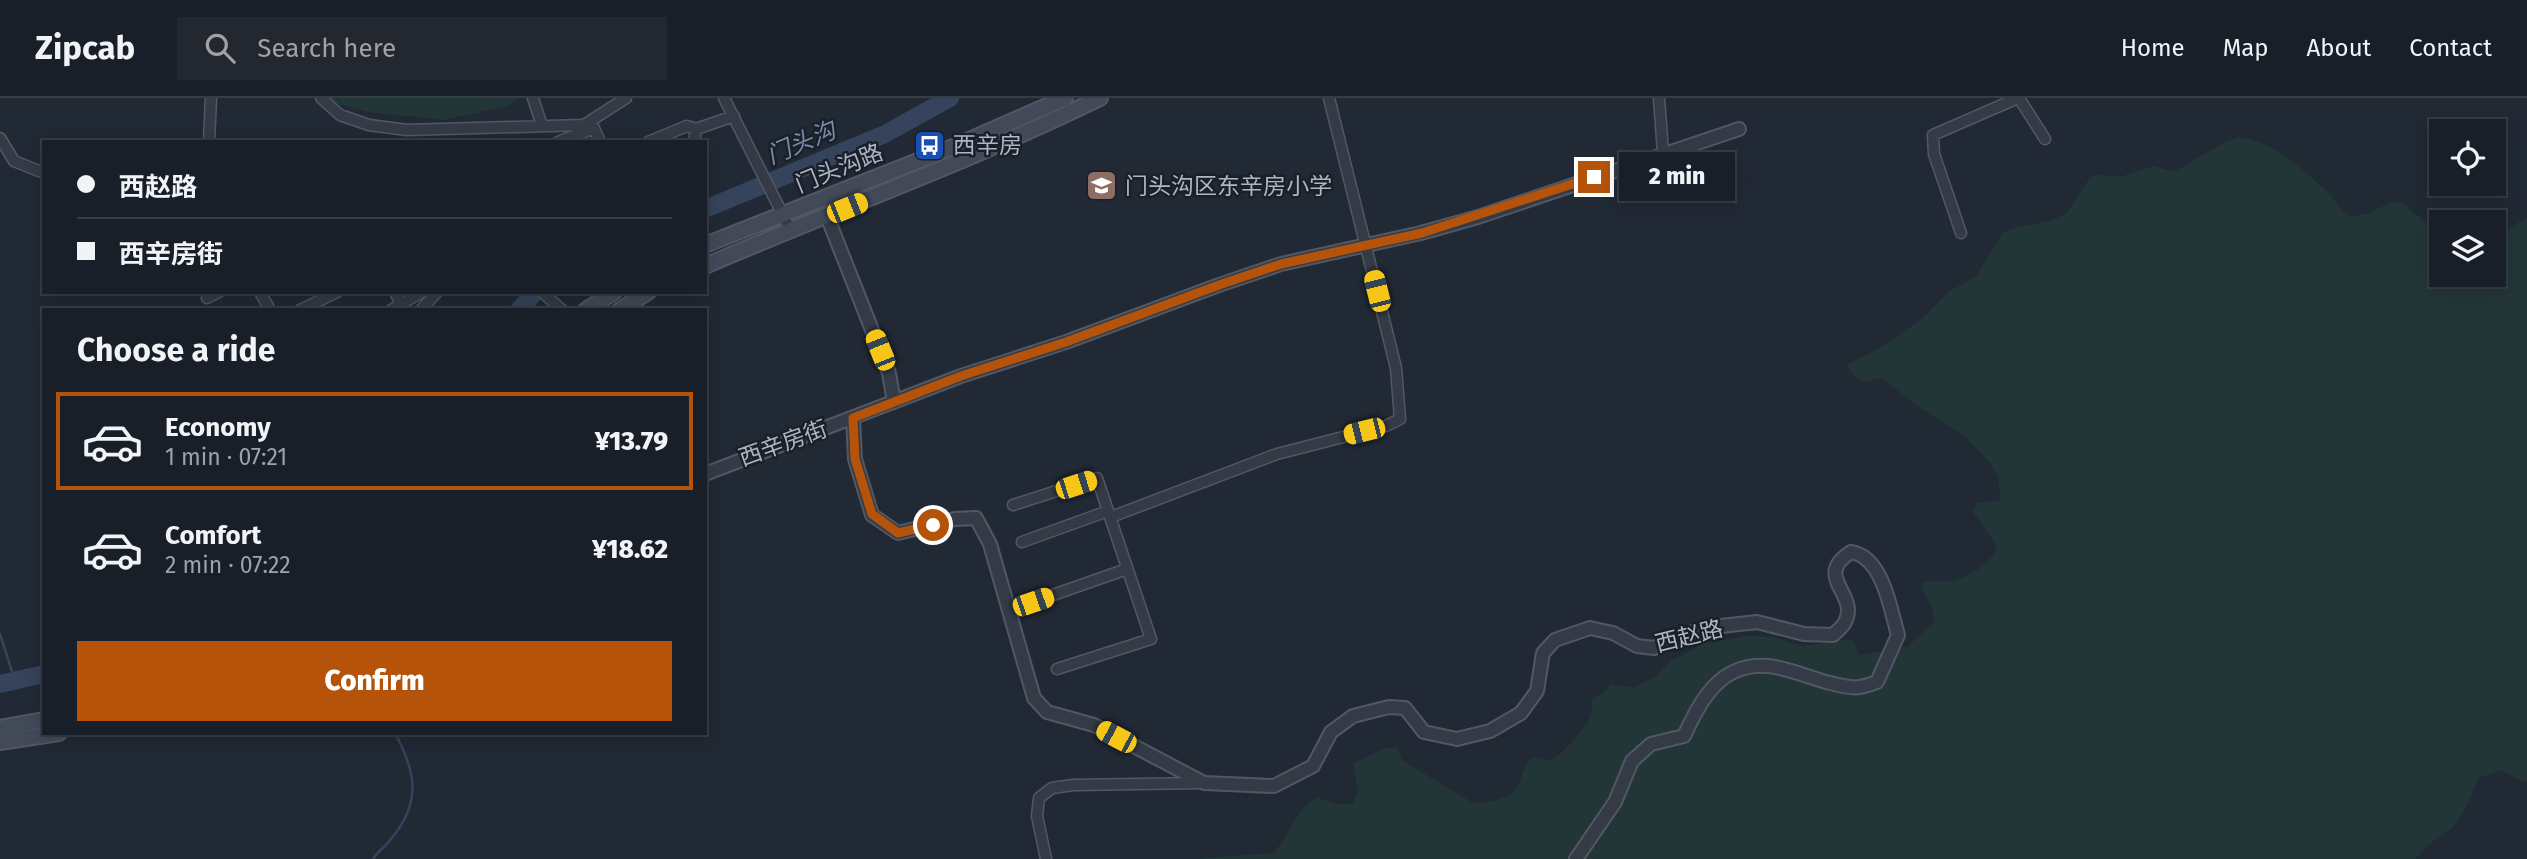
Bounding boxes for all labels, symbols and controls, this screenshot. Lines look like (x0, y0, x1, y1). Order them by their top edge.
search box (177, 17, 667, 80)
text: Zipcab (35, 28, 135, 68)
icon: search (201, 29, 239, 67)
text: Search here (257, 33, 396, 64)
text: Home (2121, 34, 2185, 62)
text: Map (2223, 34, 2269, 62)
text: About (2307, 34, 2371, 62)
text: Contact (2409, 34, 2492, 62)
water label: 门头沟 (762, 115, 842, 170)
map controls (2429, 119, 2506, 287)
button: locate (2429, 119, 2506, 196)
bus stop icon: 西辛房 (913, 128, 947, 162)
place label: 西辛房 (953, 131, 1022, 159)
street label: 门头沟路 (791, 138, 887, 198)
callout: 2 min (1618, 153, 1734, 202)
route end (1578, 161, 1610, 193)
text: 2 min (1649, 162, 1705, 190)
school or university icon: 门头沟区东辛房小学 (1085, 169, 1119, 203)
text: 西赵路 (119, 172, 197, 203)
place label: 门头沟区东辛房小学 (1125, 172, 1332, 200)
car (824, 190, 871, 226)
button: layers (2429, 210, 2506, 287)
text: 西辛房街 (119, 239, 223, 270)
car (1362, 268, 1393, 314)
car (863, 327, 898, 373)
text: Choose a ride (77, 331, 275, 369)
icon: car (81, 410, 144, 473)
text: Economy (165, 412, 271, 443)
street label: 西辛房街 (735, 414, 831, 472)
car (1342, 416, 1387, 446)
text: ¥13.79 (595, 426, 668, 457)
text: 1 min · 07:21 (165, 443, 287, 471)
car (1053, 469, 1100, 501)
route start (917, 509, 949, 541)
icon: car (81, 518, 144, 581)
text: Comfort (165, 520, 261, 551)
text: ¥18.62 (592, 534, 668, 565)
text: 2 min · 07:22 (165, 551, 291, 579)
car (1010, 585, 1057, 619)
street label: 西赵路 (1652, 614, 1726, 658)
button: Confirm (77, 641, 672, 721)
car (1093, 718, 1140, 756)

